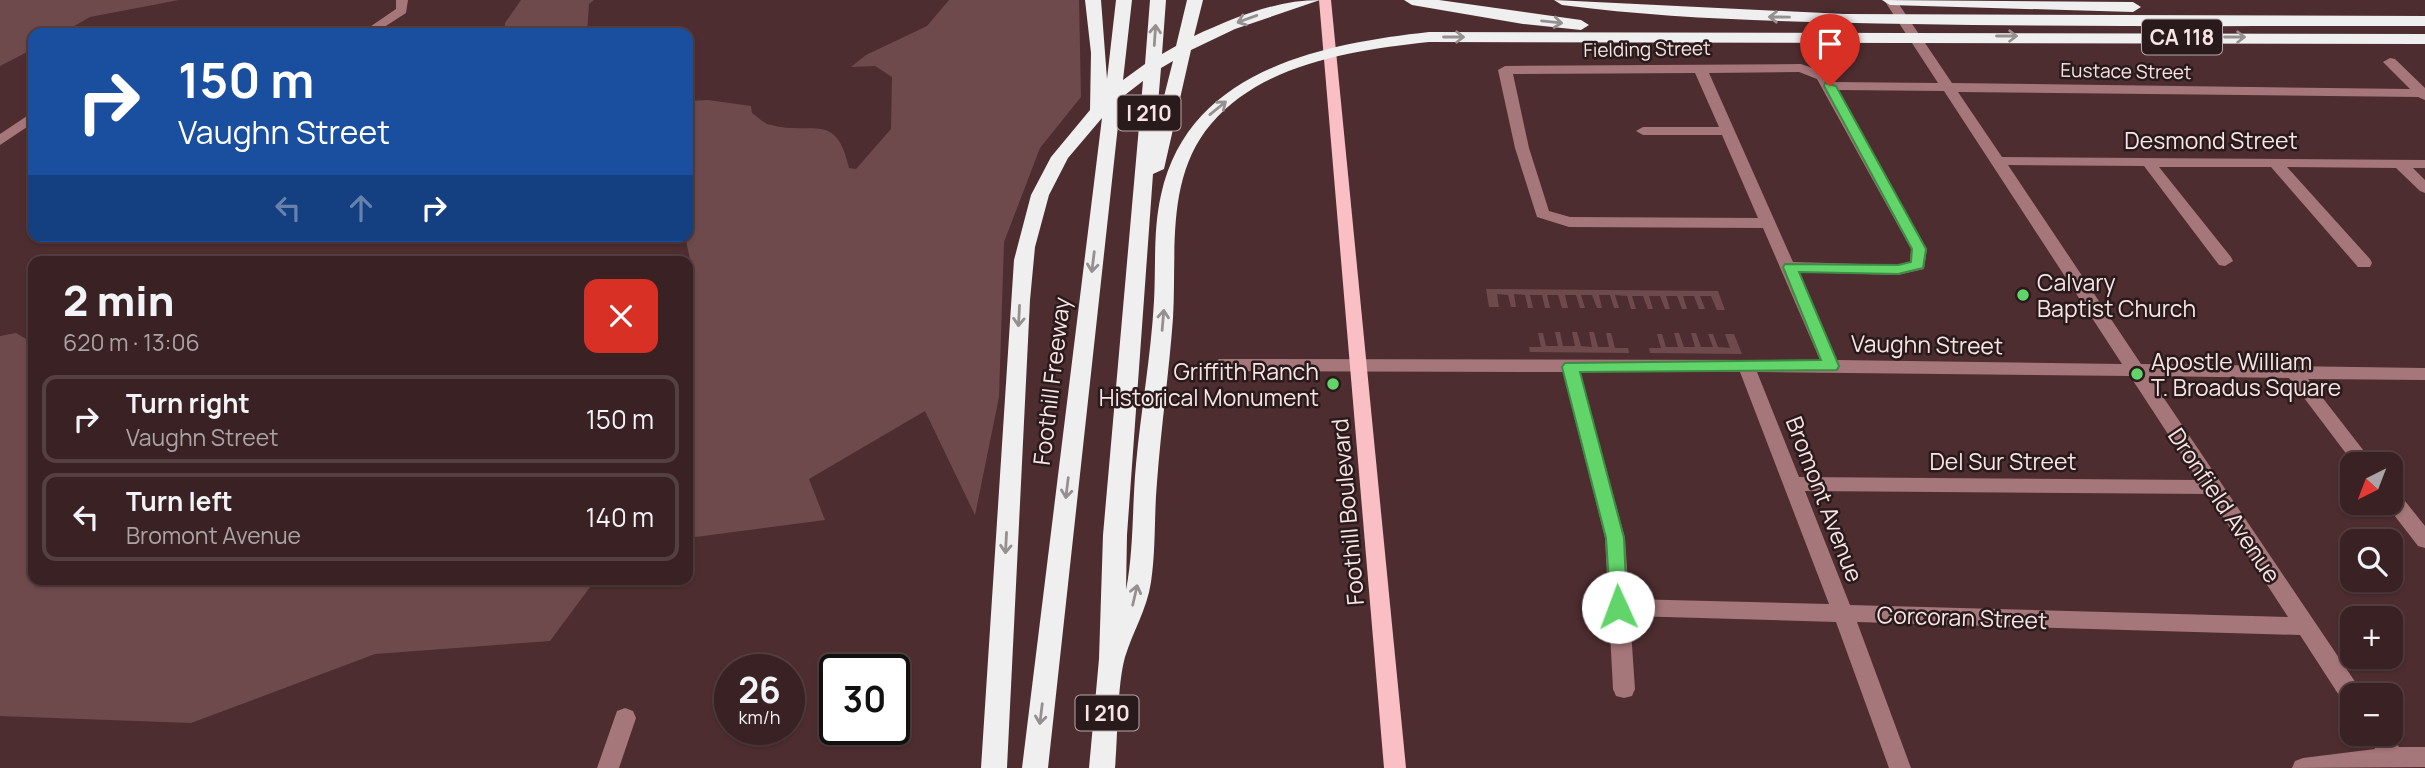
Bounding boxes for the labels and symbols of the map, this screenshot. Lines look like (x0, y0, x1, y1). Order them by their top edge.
one-way arrow (1768, 10, 1791, 24)
one-way arrow (1236, 14, 1258, 27)
pin (1800, 14, 1860, 86)
one-way arrow (1540, 16, 1563, 29)
road number: CA 118 (2142, 20, 2222, 54)
one-way arrow (1149, 24, 1162, 47)
one-way arrow (1996, 29, 2019, 43)
one-way arrow (1443, 30, 1466, 44)
one-way arrow (2223, 31, 2246, 44)
street label: Fielding Street (1583, 35, 1711, 63)
street label: Eustace Street (2060, 57, 2192, 85)
road number: I 210 (1118, 96, 1180, 130)
one-way arrow (1209, 100, 1227, 116)
street label: Desmond Street (2124, 124, 2298, 156)
one-way arrow (1087, 251, 1100, 273)
place label: Calvary Baptist Church (2037, 266, 2196, 324)
marker: Calvary Baptist Church (2015, 287, 2031, 303)
street label: Foothill Freeway (1025, 295, 1077, 467)
one-way arrow (1012, 304, 1025, 327)
one-way arrow (1156, 309, 1169, 332)
street label: Vaughn Street (1851, 327, 2003, 361)
place label: Apostle William T. Broadus Square (2151, 345, 2341, 403)
place label: Griffith Ranch Historical Monument (1099, 355, 1319, 413)
marker: Apostle William T. Broadus Square (2129, 366, 2145, 382)
marker: Griffith Ranch Historical Monument (1325, 376, 1341, 392)
street label: Bromont Avenue (1779, 412, 1871, 586)
street label: Foothill Boulevard (1323, 417, 1371, 607)
street label: Dronfield Avenue (2161, 421, 2289, 589)
street label: Del Sur Street (1929, 445, 2077, 477)
north arrow (2340, 452, 2403, 514)
one-way arrow (1060, 477, 1073, 499)
one-way arrow (1000, 531, 1013, 554)
position arrow (1581, 570, 1655, 644)
one-way arrow (1129, 584, 1142, 607)
street label: Corcoran Street (1876, 598, 2048, 636)
speed limit sign: 30 (819, 654, 910, 745)
road number: I 210 (1076, 696, 1138, 730)
one-way arrow (1034, 703, 1047, 725)

